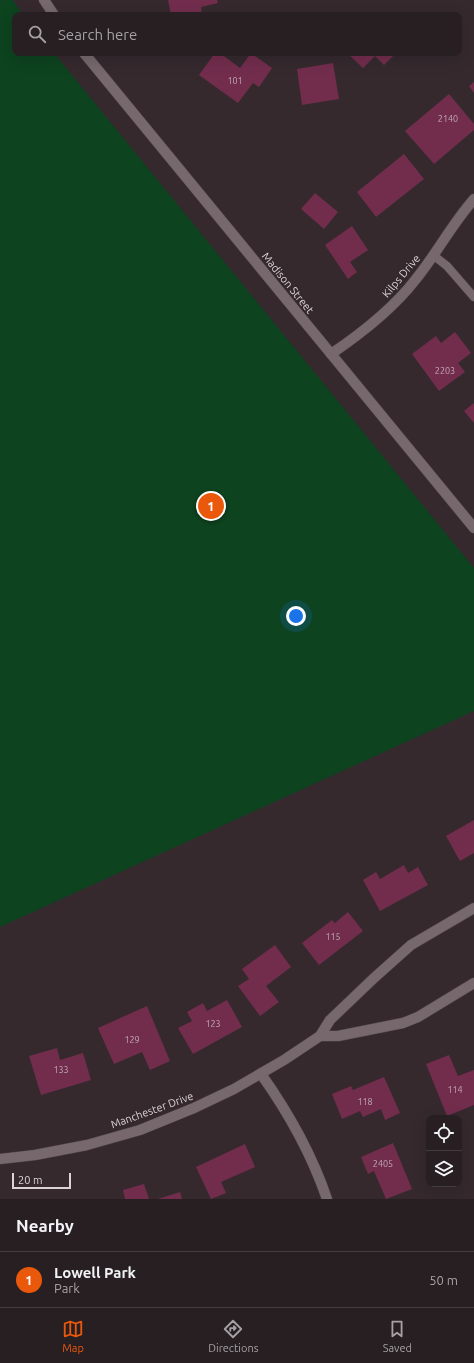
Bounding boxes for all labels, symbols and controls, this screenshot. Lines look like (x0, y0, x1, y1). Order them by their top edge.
search box (12, 12, 462, 56)
icon: search (26, 23, 48, 45)
text: Search here (58, 26, 137, 43)
house number: 101 (227, 76, 243, 86)
house number: 2140 (438, 114, 458, 124)
street label: Madison Street (260, 250, 317, 316)
street label: Kilps Drive (380, 252, 422, 300)
house number: 2203 (435, 366, 455, 376)
pin: 1 (198, 491, 224, 521)
your location (286, 606, 306, 626)
house number: 115 (325, 932, 341, 942)
house number: 123 (205, 1019, 221, 1029)
house number: 129 (124, 1035, 140, 1045)
house number: 133 (53, 1065, 69, 1075)
house number: 114 (447, 1085, 463, 1095)
street label: Manchester Drive (109, 1090, 195, 1130)
house number: 118 (357, 1097, 373, 1107)
map controls (426, 1115, 462, 1187)
button: locate (426, 1115, 462, 1151)
button: layers (426, 1151, 462, 1187)
house number: 2405 (373, 1159, 393, 1169)
scale bar (12, 1171, 71, 1190)
text: 20 m (18, 1174, 42, 1186)
text: Nearby (16, 1216, 74, 1235)
text: Lowell Park (54, 1264, 136, 1281)
text: 1 (25, 1273, 33, 1287)
text: 50 m (429, 1273, 458, 1287)
text: Park (54, 1281, 80, 1295)
tab: Map (62, 1318, 84, 1354)
tab: Directions (208, 1318, 258, 1354)
tab: Saved (383, 1318, 412, 1354)

